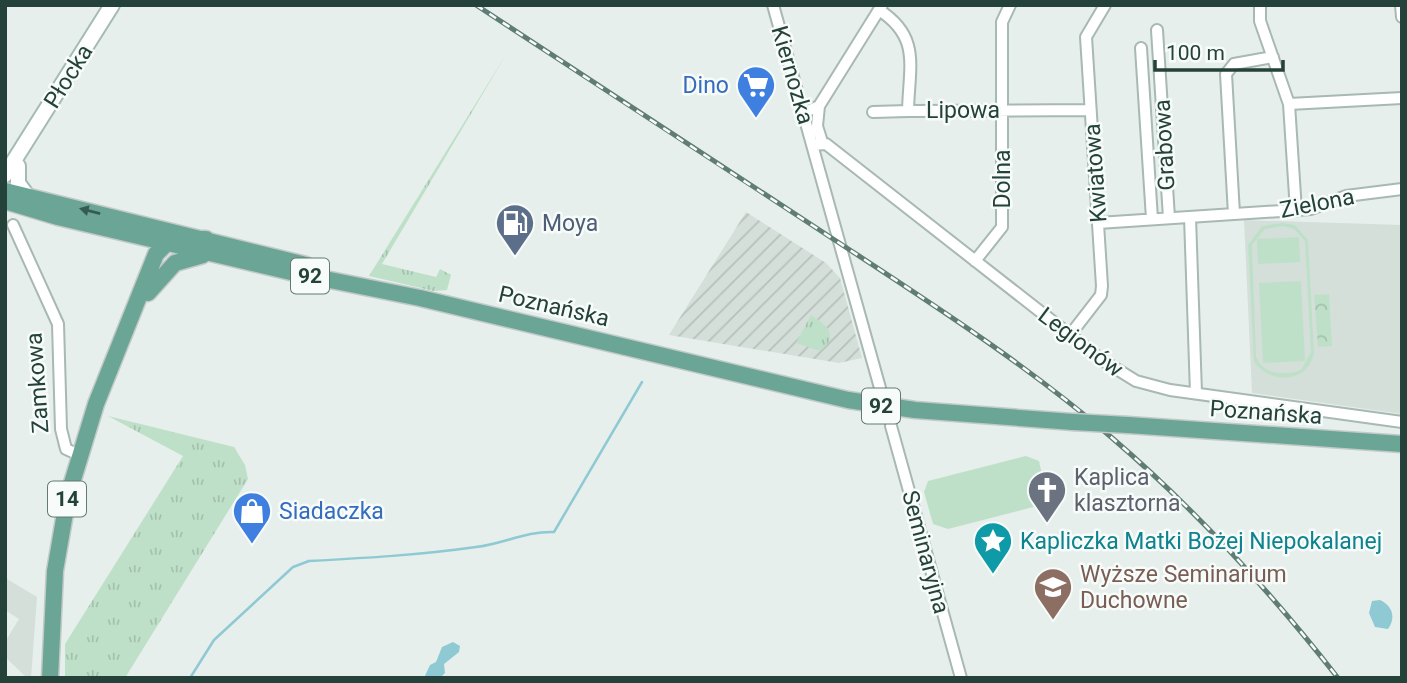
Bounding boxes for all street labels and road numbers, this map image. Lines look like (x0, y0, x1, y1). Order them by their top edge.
street label: Kiernozka (766, 23, 819, 128)
street label: Płocka (38, 39, 98, 113)
street label: Lipowa (926, 97, 1000, 124)
street label: Grabowa (1149, 99, 1180, 191)
street label: Kwiatowa (1079, 122, 1112, 223)
street label: Dolna (989, 149, 1016, 209)
street label: Zielona (1277, 183, 1357, 224)
road number: 92 (291, 258, 329, 294)
street label: Poznańska (496, 281, 612, 332)
street label: Legionów (1033, 302, 1128, 383)
street label: Zamkowa (21, 332, 54, 434)
road number: 92 (862, 388, 900, 424)
street label: Poznańska (1209, 395, 1323, 430)
road number: 14 (48, 482, 86, 516)
street label: Seminaryjna (896, 488, 955, 617)

